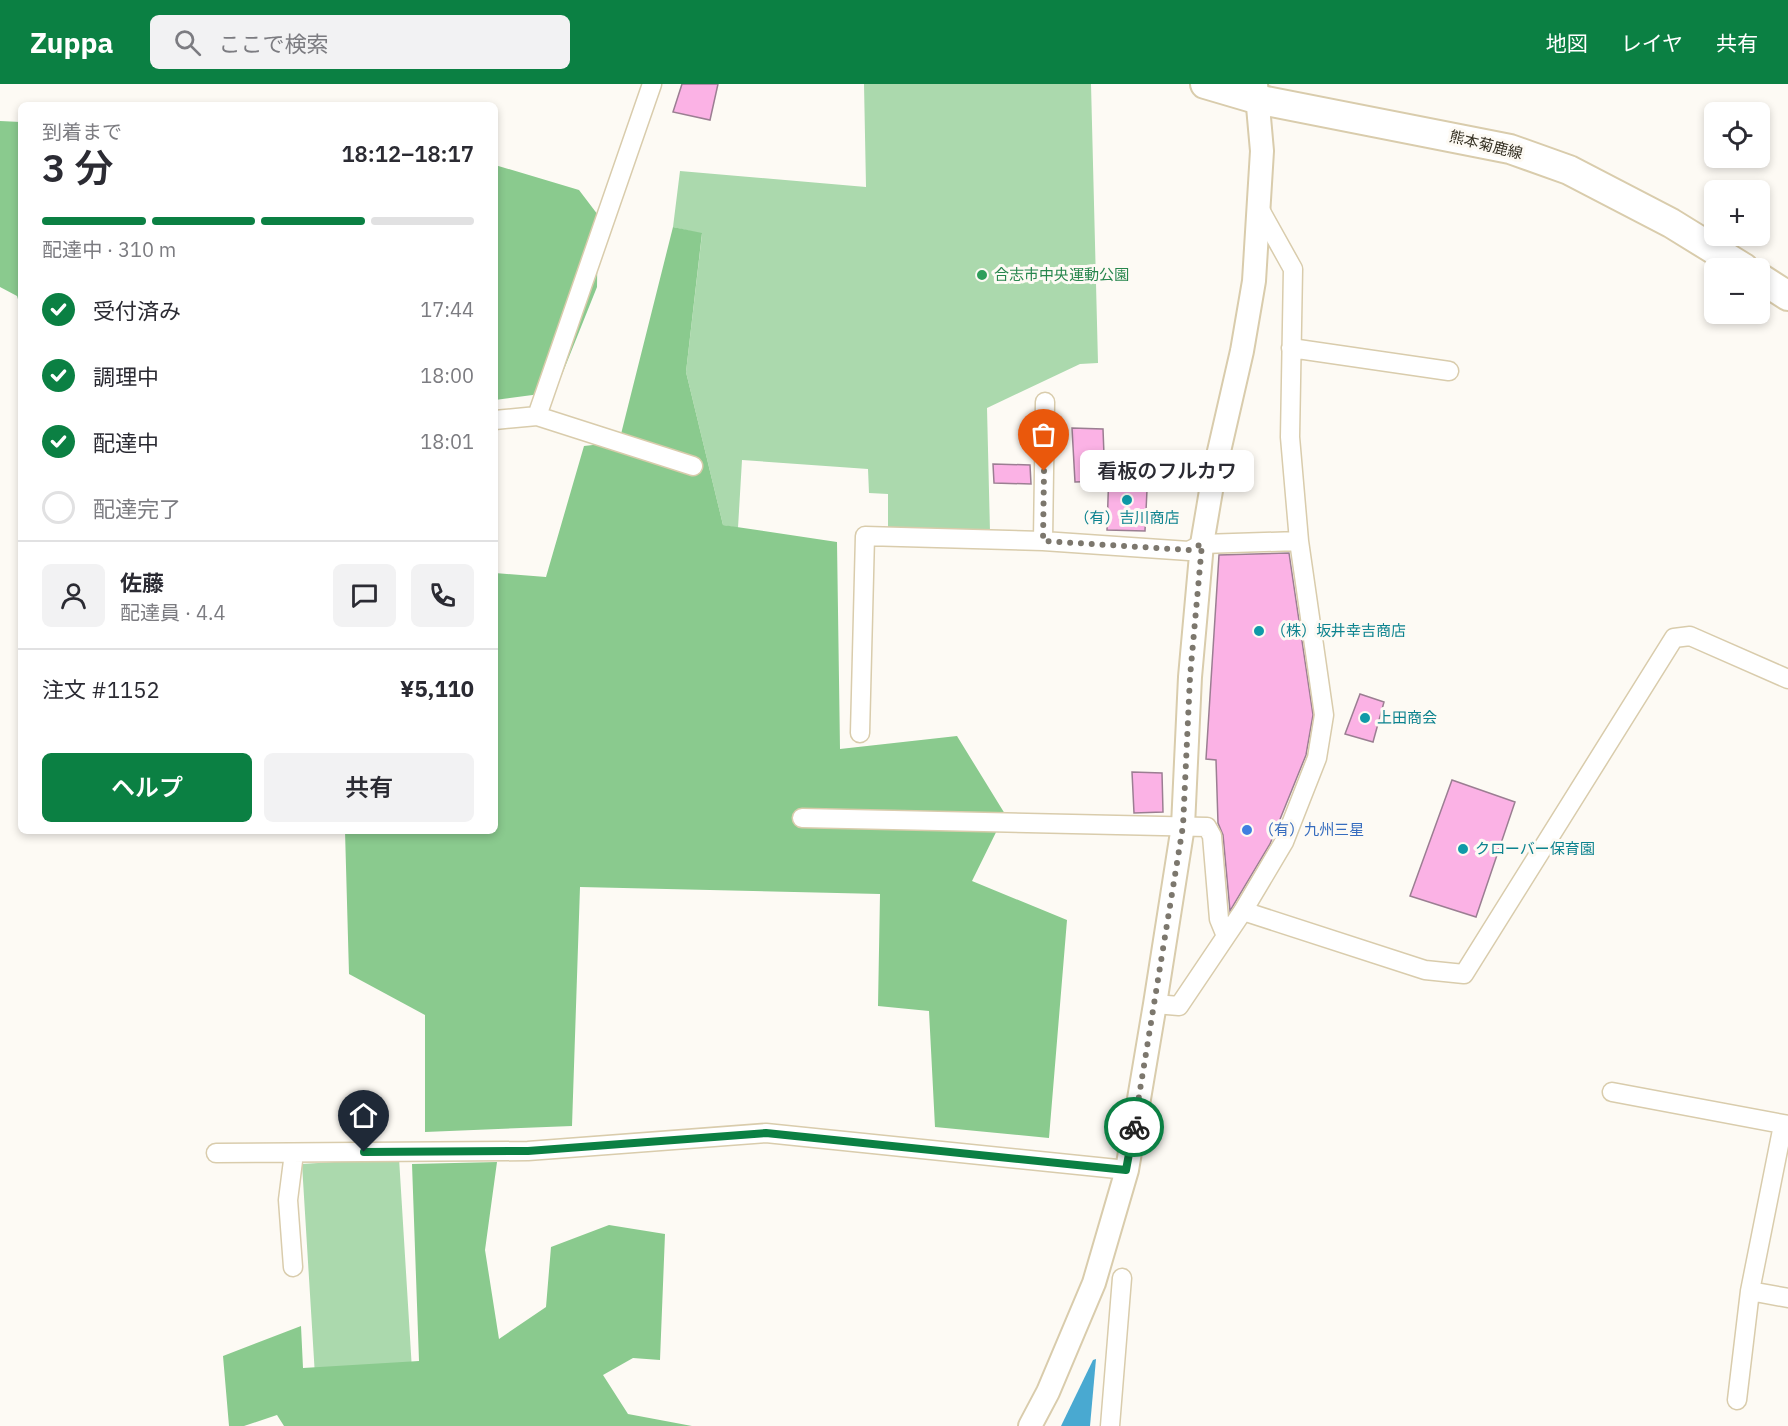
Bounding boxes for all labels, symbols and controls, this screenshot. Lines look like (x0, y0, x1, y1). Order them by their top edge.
search box (150, 15, 570, 69)
text: Zuppa (30, 24, 114, 61)
icon: search (171, 26, 204, 59)
text: ここで検索 (219, 29, 329, 58)
text: 地図 (1546, 29, 1588, 57)
text: レイヤ (1621, 29, 1683, 57)
text: 共有 (1716, 29, 1758, 57)
map controls (1704, 102, 1770, 324)
button: locate (1704, 102, 1770, 168)
text: 到着まで (42, 118, 122, 145)
street label: 熊本菊鹿線 (1447, 126, 1525, 163)
text: 18:12–18:17 (341, 139, 474, 168)
text: 3 分 (42, 142, 114, 193)
button: + (1704, 180, 1770, 246)
text: 配達中 · 310 m (42, 236, 176, 263)
button: − (1704, 258, 1770, 324)
place label: 合志市中央運動公園 (994, 265, 1129, 284)
marker: 合志市中央運動公園 (975, 268, 989, 282)
icon: check (42, 293, 75, 326)
text: 受付済み (93, 296, 181, 325)
text: 17:44 (420, 296, 474, 323)
icon: check (42, 359, 75, 392)
text: 調理中 (93, 362, 159, 391)
text: 18:00 (420, 362, 474, 389)
pin (1018, 409, 1069, 471)
icon: bag (1027, 418, 1060, 451)
icon: check (42, 425, 75, 458)
text: 配達中 (93, 428, 159, 457)
text: 18:01 (420, 428, 474, 455)
callout: 看板のフルカワ (1080, 450, 1254, 492)
text: 看板のフルカワ (1097, 457, 1237, 484)
marker: （有）吉川商店 (1120, 493, 1134, 507)
text: 配達完了 (93, 494, 181, 523)
place label: （有）吉川商店 (1074, 508, 1180, 527)
button: person (42, 564, 105, 627)
button: chat (333, 564, 396, 627)
button: phone (411, 564, 474, 627)
text: 佐藤 (120, 568, 164, 597)
text: 配達員 · 4.4 (120, 599, 225, 626)
place label: （株）坂井幸吉商店 (1271, 621, 1406, 640)
marker: （株）坂井幸吉商店 (1252, 624, 1266, 638)
text: ¥5,110 (400, 674, 474, 703)
text: 注文 #1152 (42, 675, 160, 704)
place label: 上田商会 (1377, 708, 1437, 727)
marker: 上田商会 (1358, 711, 1372, 725)
button: ヘルプ (42, 753, 252, 822)
button: 共有 (264, 753, 474, 822)
place label: （有）九州三星 (1259, 820, 1364, 839)
marker: （有）九州三星 (1240, 823, 1254, 837)
place label: クローバー保育園 (1475, 839, 1595, 858)
marker: クローバー保育園 (1456, 842, 1470, 856)
pin (338, 1090, 389, 1152)
courier (1104, 1097, 1164, 1157)
icon: home (347, 1099, 380, 1132)
icon: bike (1118, 1111, 1151, 1144)

